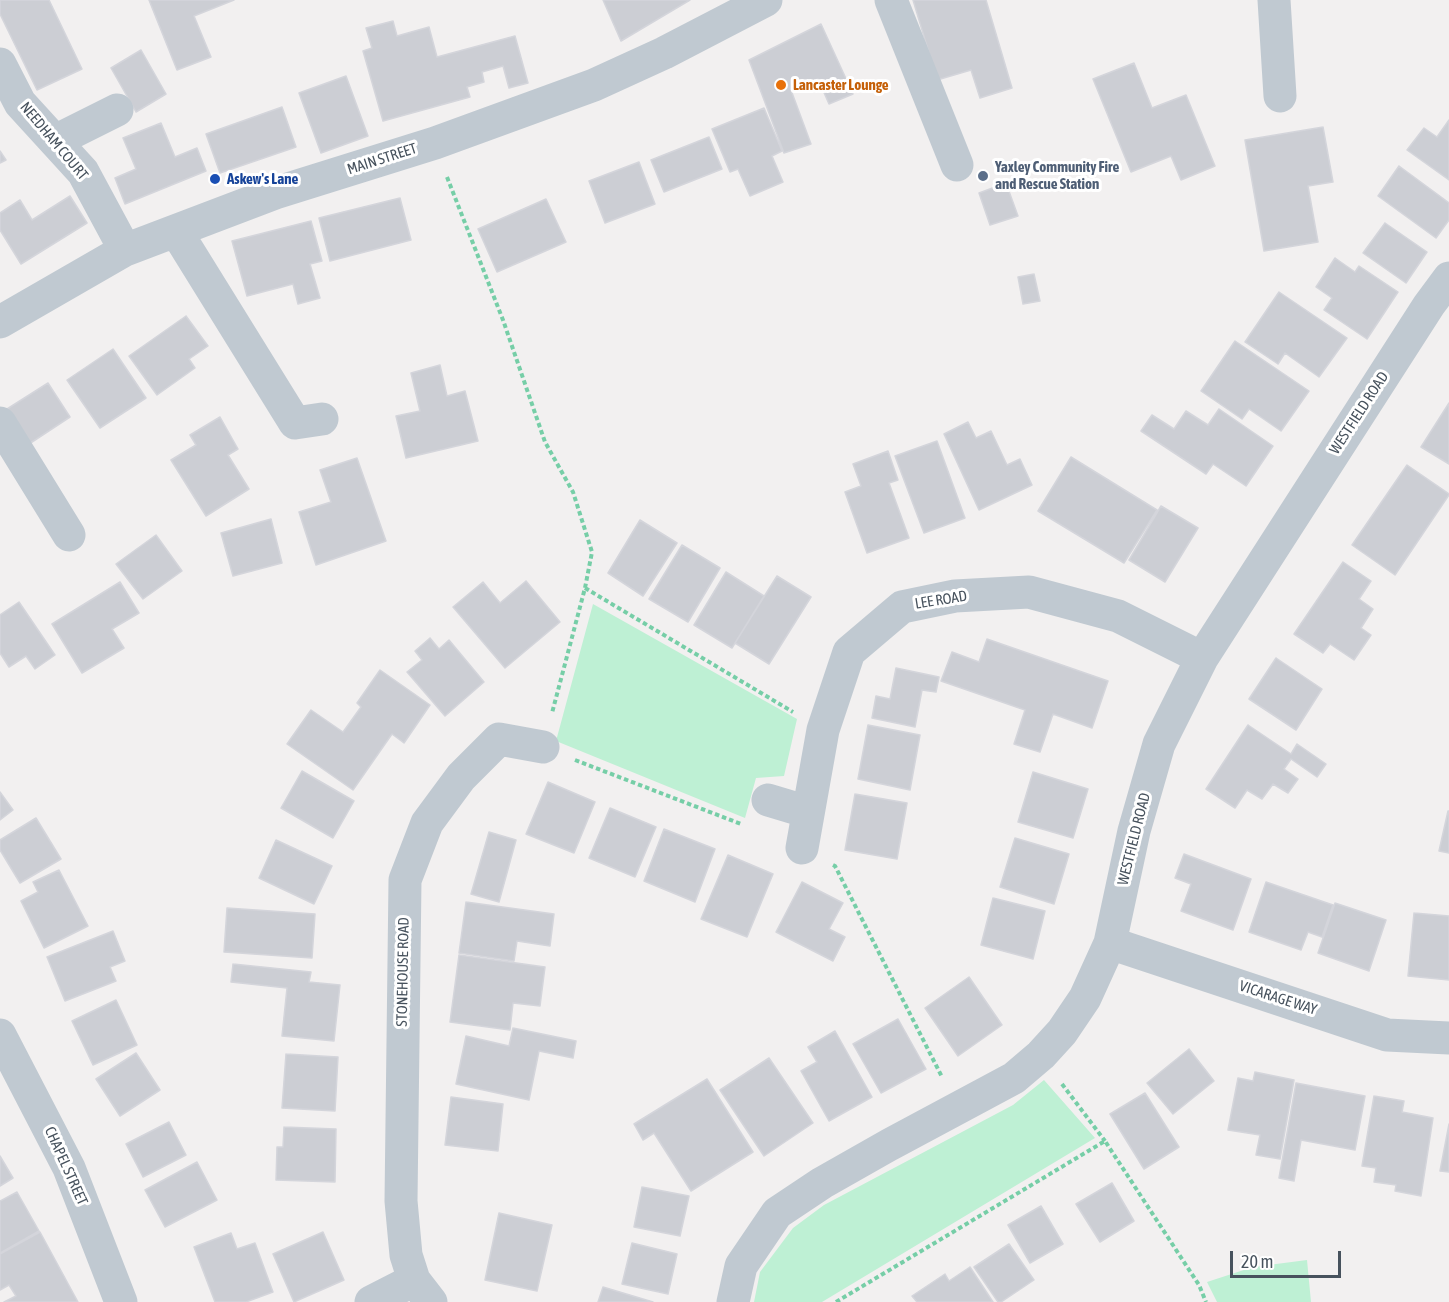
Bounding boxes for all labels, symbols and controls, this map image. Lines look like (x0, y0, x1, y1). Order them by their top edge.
place label: Lancaster Lounge (793, 76, 889, 94)
marker: Lancaster Lounge (774, 78, 788, 92)
street label: NEEDHAM COURT (16, 98, 92, 184)
street label: MAIN STREET (345, 139, 419, 179)
place label: Yaxley Community Fire and Rescue Station (995, 158, 1119, 193)
marker: Yaxley Community Fire and Rescue Station (976, 169, 990, 183)
place label: Askew's Lane (227, 170, 298, 188)
marker: Askew's Lane (208, 172, 222, 186)
street label: WESTFIELD ROAD (1326, 368, 1392, 458)
street label: LEE ROAD (914, 587, 968, 613)
street label: WESTFIELD ROAD (1114, 791, 1154, 887)
street label: STONEHOUSE ROAD (393, 917, 413, 1027)
street label: VICARAGE WAY (1237, 977, 1319, 1019)
street label: CHAPEL STREET (41, 1124, 91, 1208)
scale bar (1233, 1239, 1344, 1277)
text: 20 m (1241, 1251, 1273, 1272)

